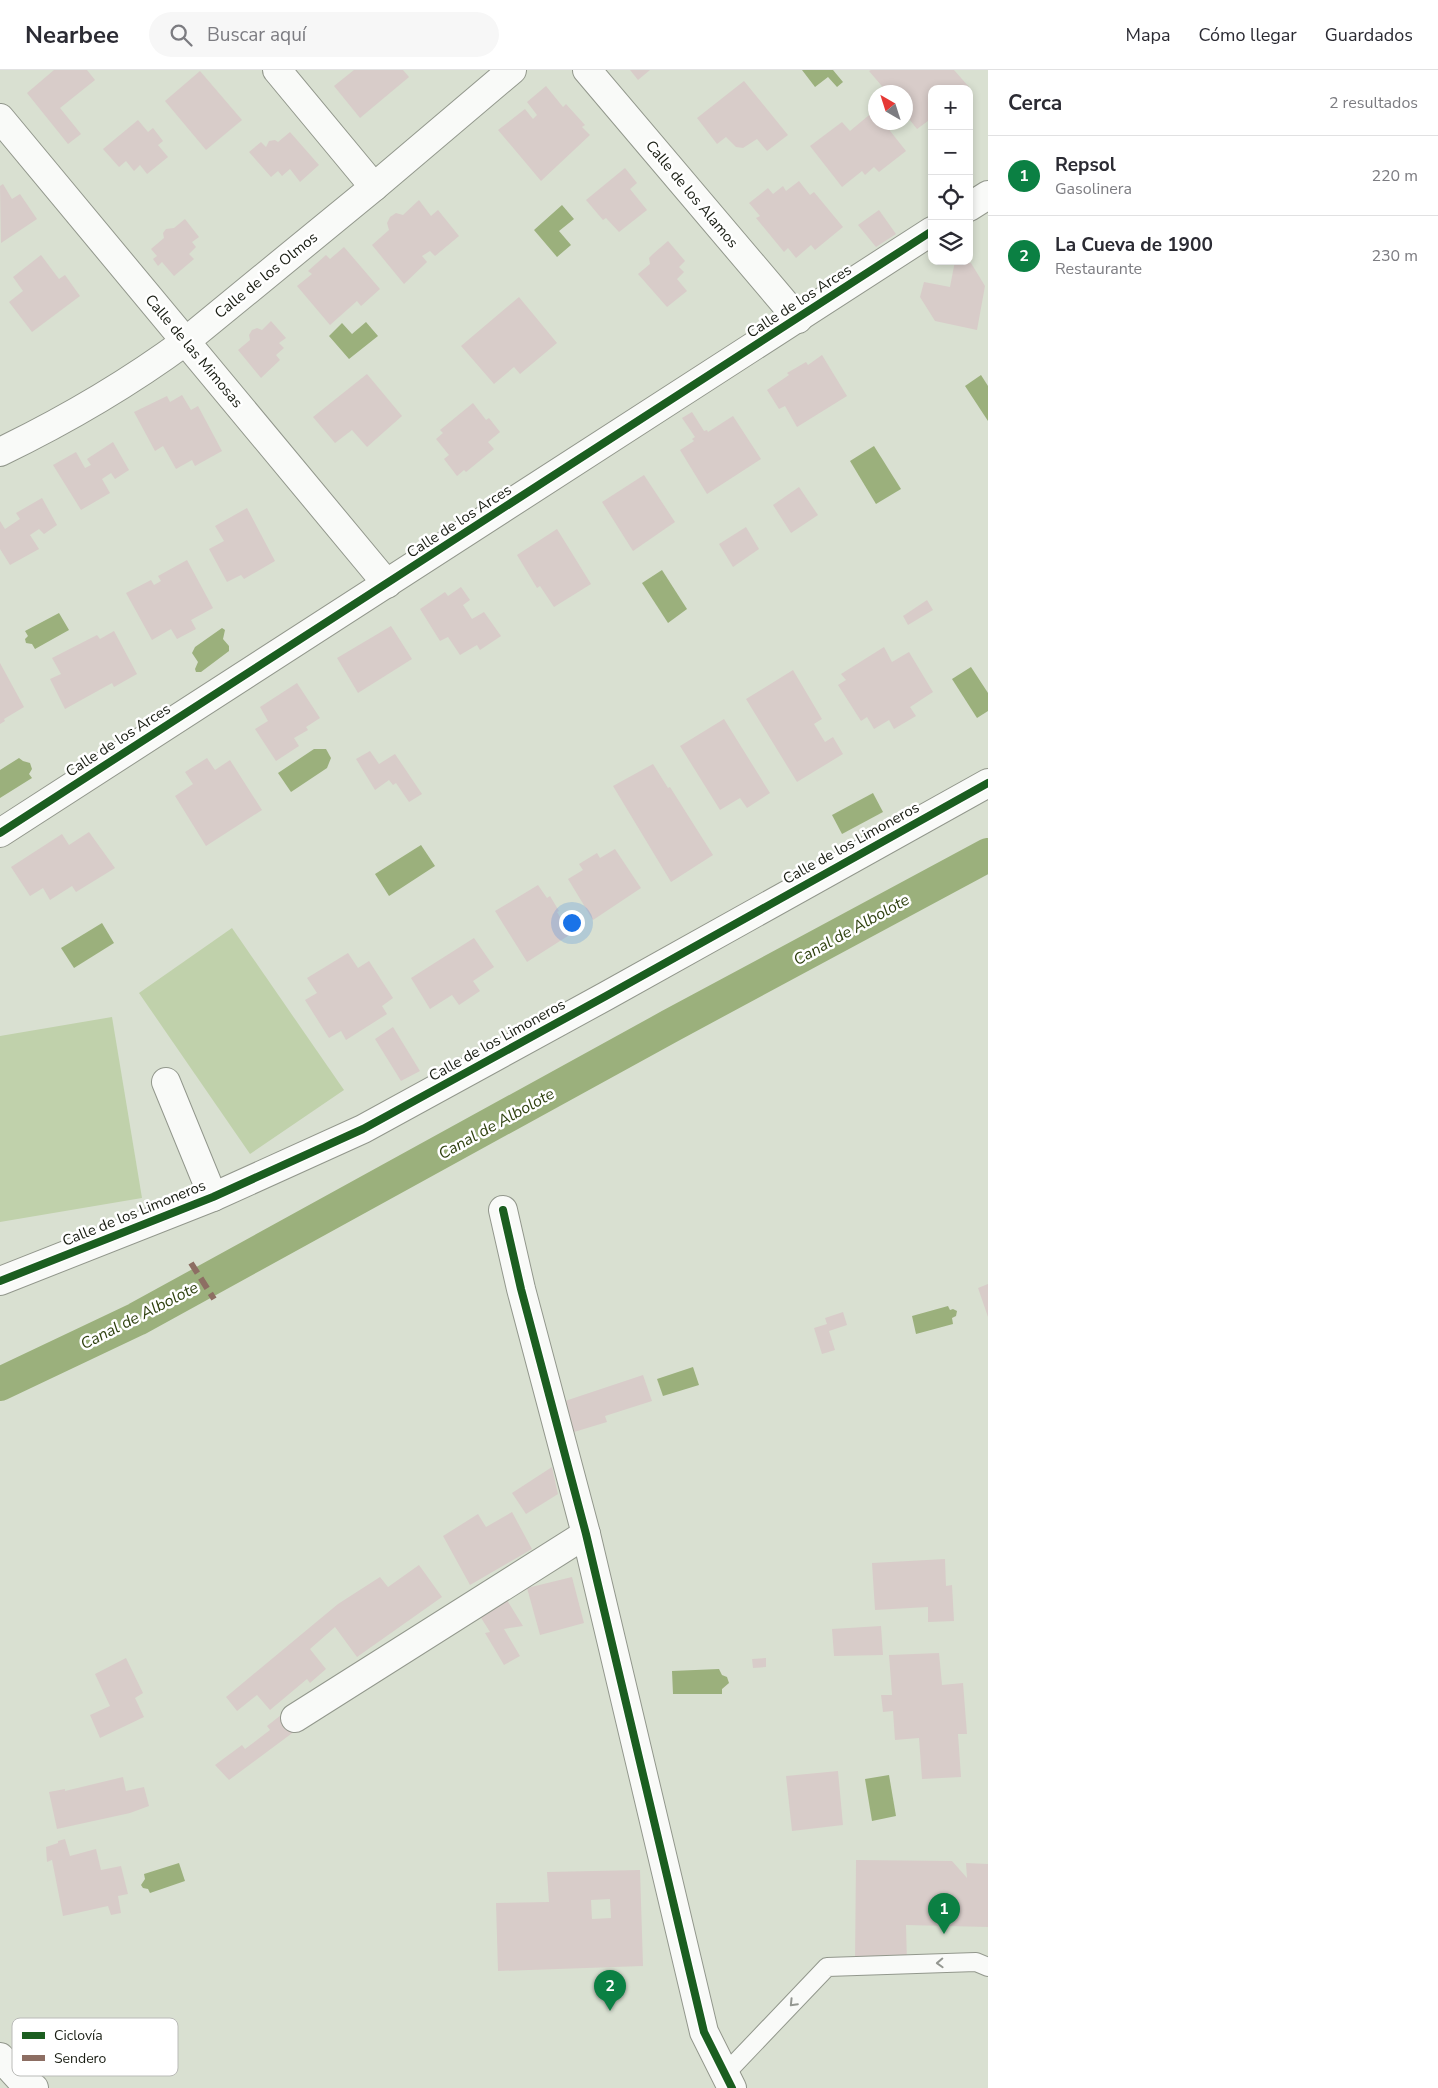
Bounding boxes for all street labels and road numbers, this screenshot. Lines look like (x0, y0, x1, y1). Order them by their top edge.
street label: Calle de los Alamos (641, 136, 743, 252)
street label: Calle de los Olmos (210, 227, 322, 323)
street label: Calle de los Arces (743, 260, 855, 342)
street label: Calle de las Mimosas (141, 290, 247, 412)
street label: Calle de los Arces (403, 480, 515, 562)
street label: Calle de los Arces (62, 699, 174, 781)
street label: Calle de los Limoneros (779, 797, 923, 889)
street label: Calle de los Limoneros (425, 994, 569, 1086)
street label: Calle de los Limoneros (59, 1175, 209, 1251)

